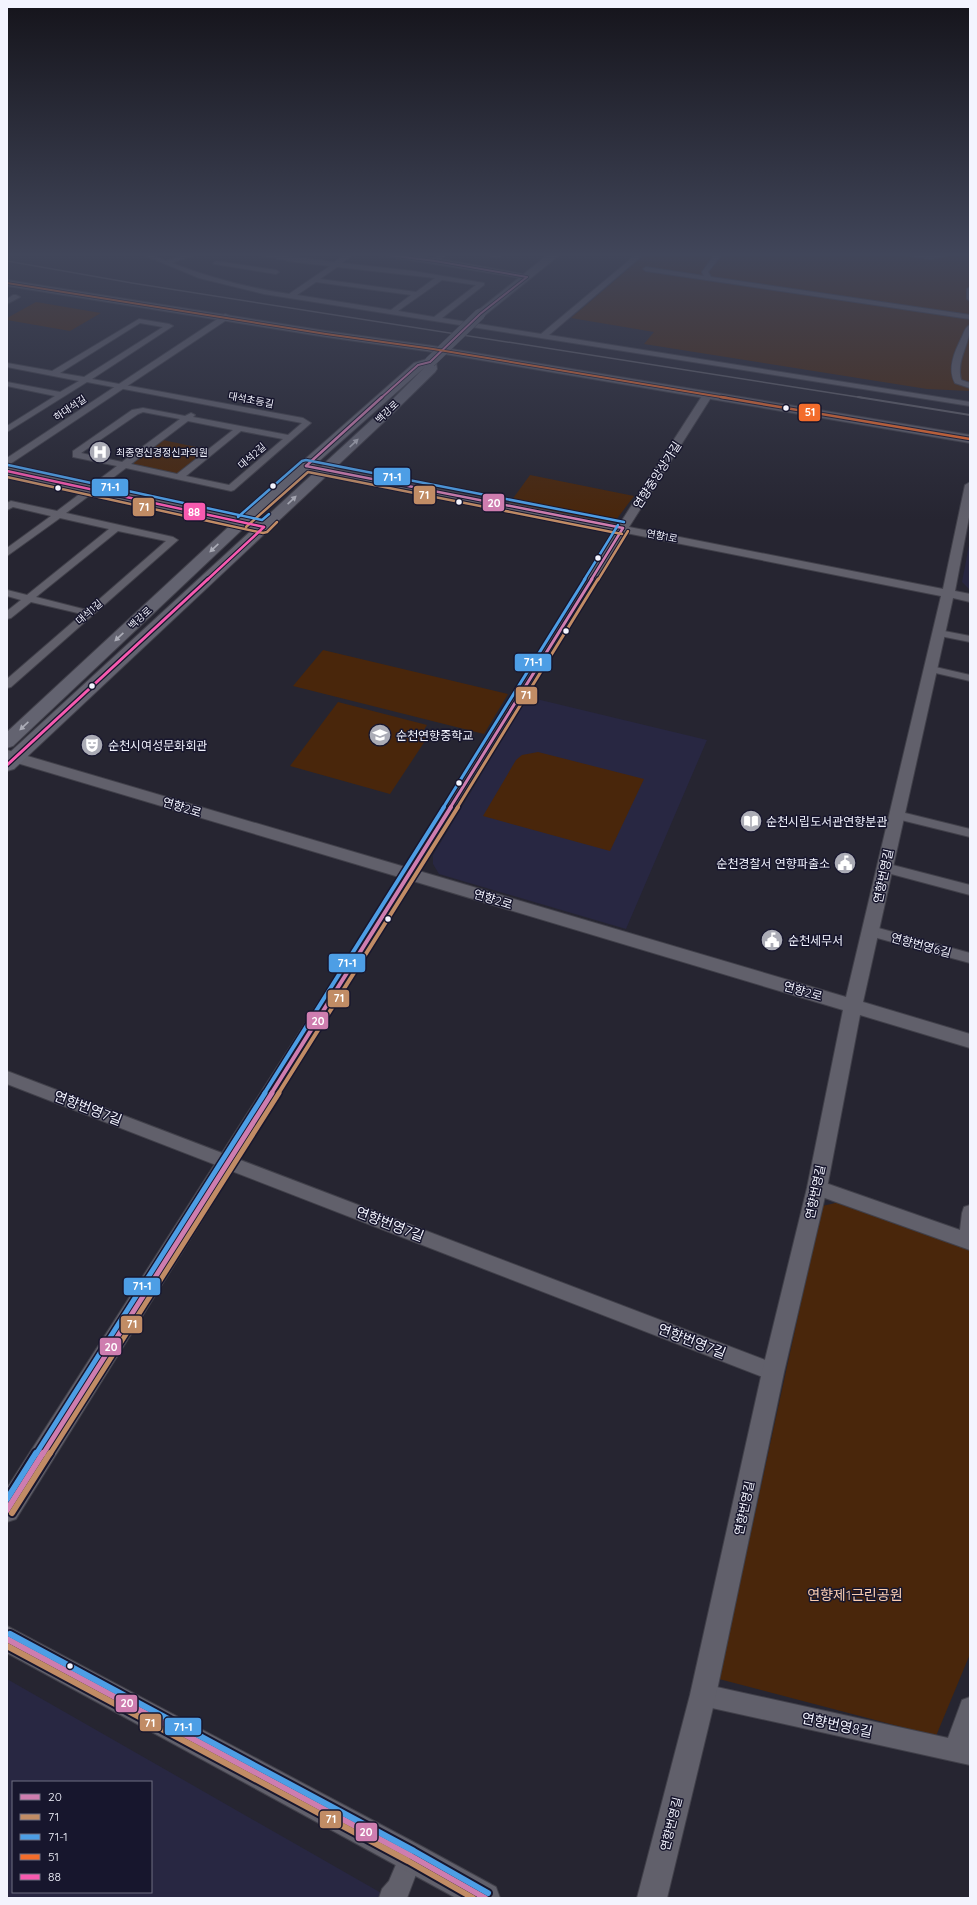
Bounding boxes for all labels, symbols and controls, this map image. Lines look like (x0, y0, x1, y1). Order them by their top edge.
street label: 대석초등길 (227, 389, 275, 411)
street label: 하대석길 (51, 392, 89, 424)
street label: 백강로 (373, 398, 401, 426)
unlabelled marker (781, 403, 791, 413)
line badge: 51 (798, 403, 821, 422)
text: 51 (805, 405, 815, 419)
one-way arrow (349, 438, 359, 448)
hospital icon: 최종영신경정신과의원 (87, 439, 113, 465)
street label: 연향중앙상가길 (630, 439, 684, 511)
street label: 대석2길 (235, 440, 269, 472)
place label: 최종영신경정신과의원 (116, 446, 208, 459)
line badge: 71-1 (373, 467, 411, 486)
text: 71-1 (383, 470, 401, 484)
line badge: 71-1 (91, 478, 129, 497)
text: 71-1 (101, 480, 119, 494)
unlabelled marker (268, 481, 278, 491)
unlabelled marker (53, 483, 63, 493)
line badge: 71 (413, 485, 436, 505)
text: 71 (419, 488, 429, 502)
line badge: 20 (482, 493, 505, 512)
one-way arrow (287, 496, 297, 505)
text: 20 (487, 496, 501, 510)
line badge: 71 (132, 497, 155, 517)
unlabelled marker (454, 497, 464, 507)
text: 71 (139, 500, 149, 514)
line badge: 88 (183, 502, 206, 521)
text: 88 (188, 505, 200, 519)
street label: 연향1로 (645, 527, 679, 545)
one-way arrow (209, 544, 219, 553)
unlabelled marker (593, 553, 603, 563)
street label: 대석1길 (73, 597, 105, 627)
street label: 백강로 (125, 604, 155, 632)
unlabelled marker (561, 626, 571, 636)
one-way arrow (114, 633, 124, 642)
line badge: 71-1 (514, 653, 552, 672)
text: 71-1 (524, 655, 542, 669)
unlabelled marker (87, 681, 97, 691)
line badge: 71 (515, 686, 538, 705)
text: 71 (521, 688, 531, 702)
one-way arrow (19, 722, 29, 731)
school or university icon: 순천연향중학교 (367, 722, 393, 748)
place label: 순천연향중학교 (396, 728, 473, 743)
theatre icon: 순천시여성문화회관 (79, 732, 105, 758)
place label: 순천시여성문화회관 (108, 738, 207, 753)
unlabelled marker (454, 778, 464, 788)
street label: 연향2로 (161, 794, 203, 820)
library icon: 순천시립도서관연향분관 (738, 808, 764, 834)
place label: 순천시립도서관연향분관 (766, 814, 887, 829)
street label: 연향번영길 (870, 847, 896, 905)
public building icon: 순천경찰서 연향파출소 (832, 850, 858, 876)
place label: 순천경찰서 연향파출소 (716, 856, 830, 871)
street label: 연향2로 (472, 886, 514, 912)
unlabelled marker (383, 914, 393, 924)
public building icon: 순천세무서 (759, 927, 785, 953)
street label: 연향번영6길 (889, 930, 953, 960)
place label: 순천세무서 (788, 933, 843, 948)
line badge: 71-1 (328, 953, 366, 973)
text: 71-1 (338, 956, 356, 970)
street label: 연향2로 (782, 978, 824, 1004)
line badge: 71 (327, 989, 350, 1008)
text: 71 (334, 991, 344, 1005)
line badge: 20 (306, 1011, 329, 1030)
text: 20 (311, 1014, 325, 1028)
street label: 연향번영7길 (51, 1087, 125, 1129)
street label: 연향번영길 (802, 1163, 828, 1221)
street label: 연향번영7길 (353, 1203, 427, 1245)
line badge: 71-1 (123, 1277, 161, 1296)
text: 71-1 (133, 1279, 151, 1293)
line badge: 71 (120, 1315, 143, 1334)
text: 71 (127, 1317, 137, 1331)
street label: 연향번영7길 (655, 1320, 729, 1362)
line badge: 20 (99, 1337, 122, 1356)
text: 20 (104, 1340, 118, 1354)
street label: 연향번영길 (731, 1479, 757, 1537)
park label: 연향제1근린공원 (807, 1586, 903, 1604)
unlabelled marker (65, 1661, 75, 1671)
line badge: 20 (115, 1694, 138, 1713)
text: 20 (120, 1696, 134, 1710)
street label: 연향번영8길 (800, 1709, 874, 1741)
line badge: 71 (139, 1713, 162, 1732)
text: 71 (145, 1716, 155, 1730)
line badge: 71-1 (164, 1717, 202, 1736)
text: 71-1 (174, 1720, 192, 1734)
legend (12, 1781, 152, 1893)
text: 20 (48, 1789, 62, 1804)
street label: 연향번영길 (657, 1795, 685, 1853)
text: 71 (48, 1809, 59, 1824)
line badge: 71 (319, 1810, 342, 1829)
text: 71 (326, 1812, 336, 1826)
line badge: 20 (355, 1822, 378, 1842)
text: 20 (359, 1825, 373, 1839)
text: 71-1 (48, 1829, 68, 1844)
text: 51 (48, 1849, 59, 1864)
text: 88 (48, 1869, 61, 1884)

